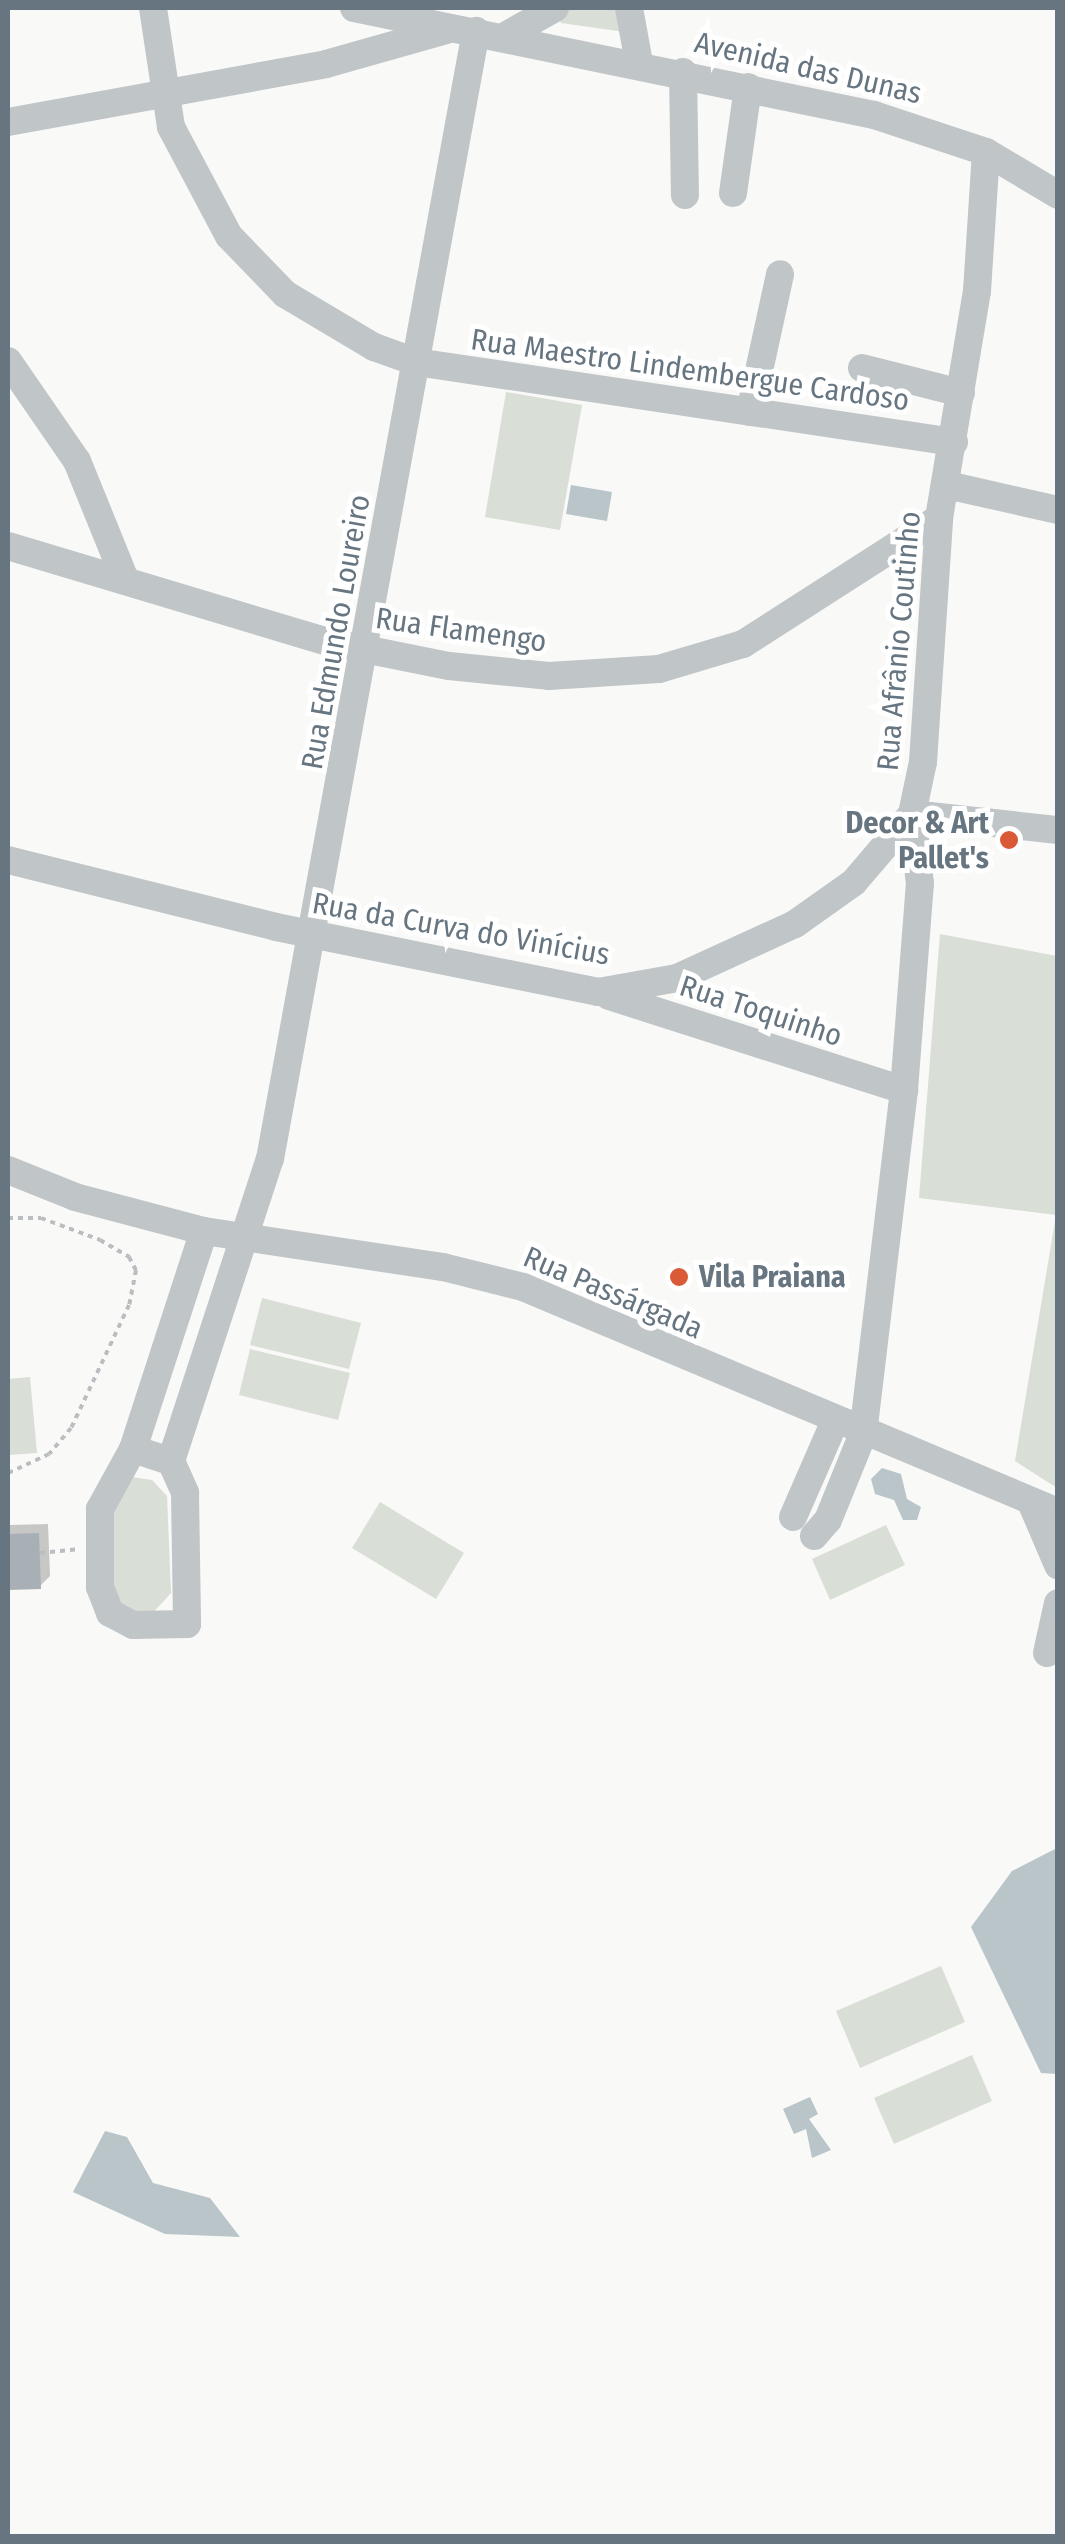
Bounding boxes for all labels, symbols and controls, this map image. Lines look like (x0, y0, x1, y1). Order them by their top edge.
street label: Avenida das Dunas (691, 24, 925, 112)
street label: Rua Maestro Lindembergue Cardoso (469, 321, 911, 419)
street label: Rua Edmundo Loureiro (294, 492, 378, 772)
street label: Rua Afrânio Coutinho (870, 510, 928, 772)
street label: Rua Flamengo (373, 600, 549, 660)
place label: Decor & Art Pallet's (845, 805, 989, 876)
marker: Decor & Art Pallet's (998, 829, 1020, 851)
street label: Rua da Curva do Vinícius (310, 885, 612, 973)
street label: Rua Toquinho (675, 968, 847, 1054)
street label: Rua Passárgada (518, 1239, 708, 1347)
place label: Vila Praiana (699, 1259, 846, 1295)
marker: Vila Praiana (668, 1266, 690, 1288)

